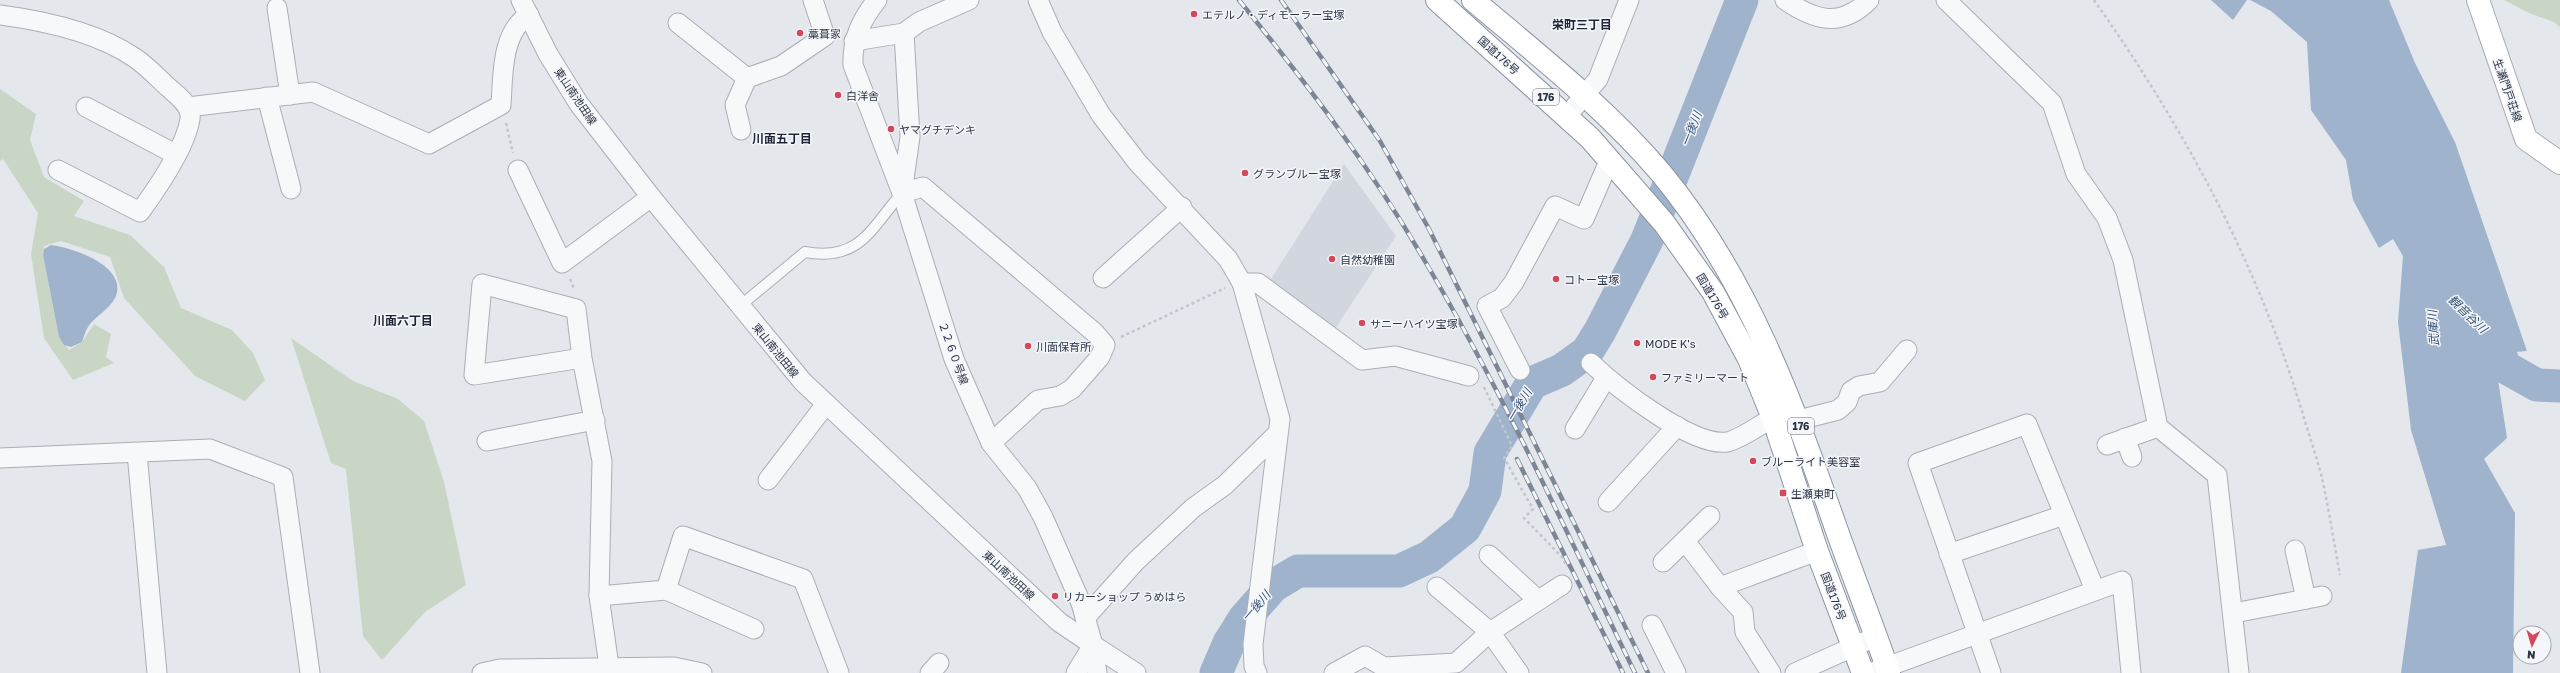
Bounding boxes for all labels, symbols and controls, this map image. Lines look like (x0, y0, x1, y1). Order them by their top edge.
place label: エテルノ・ディモーラー宝塚 (1202, 8, 1344, 21)
marker: エテルノ・ディモーラー宝塚 (1189, 9, 1199, 19)
district label: 栄町三丁目 (1552, 17, 1612, 32)
place label: 藁葺家 (808, 27, 841, 40)
marker: 藁葺家 (795, 28, 805, 38)
street label: 国道176号 (1476, 33, 1522, 77)
street label: 生瀬門戸荘線 (2491, 57, 2525, 123)
street label: 東山南池田線 (552, 65, 600, 127)
place label: 白洋舎 (846, 89, 879, 102)
road number: 176 (1533, 89, 1559, 105)
marker: 白洋舎 (833, 90, 843, 100)
water label: 一後川 (1677, 108, 1705, 149)
place label: ヤマグチデンキ (899, 123, 976, 136)
marker: ヤマグチデンキ (886, 124, 896, 134)
district label: 川面五丁目 (752, 131, 812, 146)
place label: グランブルー宝塚 (1253, 167, 1341, 180)
marker: グランブルー宝塚 (1240, 168, 1250, 178)
place label: 自然幼稚園 (1340, 253, 1395, 266)
marker: 自然幼稚園 (1327, 254, 1337, 264)
street label: 国道176号 (1694, 271, 1732, 321)
place label: コトー宝塚 (1564, 273, 1619, 286)
marker: コトー宝塚 (1551, 274, 1561, 284)
water label: 観音谷川 (2446, 292, 2492, 337)
water label: 武庫川 (2424, 308, 2442, 346)
district label: 川面六丁目 (373, 313, 433, 328)
place label: サニーハイツ宝塚 (1370, 317, 1458, 330)
marker: サニーハイツ宝塚 (1357, 318, 1367, 328)
street label: 東山南池田線 (750, 320, 802, 380)
street label: ２２６０号線 (937, 320, 971, 386)
place label: MODE K's (1645, 337, 1696, 350)
marker: MODE K's (1632, 338, 1642, 348)
place label: 川面保育所 (1036, 340, 1092, 353)
marker: 川面保育所 (1023, 341, 1033, 351)
place label: ファミリーマート (1661, 371, 1749, 384)
marker: ファミリーマート (1648, 372, 1658, 382)
water label: 一後川 (1503, 384, 1536, 424)
road number: 176 (1788, 418, 1814, 434)
place label: ブルーライト美容室 (1761, 455, 1860, 468)
marker: ブルーライト美容室 (1748, 456, 1758, 466)
place label: 生瀬東町 (1791, 487, 1835, 500)
marker: 生瀬東町 (1778, 488, 1788, 498)
street label: 東山南池田線 (980, 548, 1038, 602)
street label: 国道176号 (1819, 570, 1849, 622)
water label: 一後川 (1239, 586, 1275, 625)
place label: リカーショップ うめはら (1063, 590, 1187, 603)
marker: リカーショップ うめはら (1050, 591, 1060, 601)
north arrow (2512, 625, 2552, 665)
text: N (2526, 649, 2536, 662)

